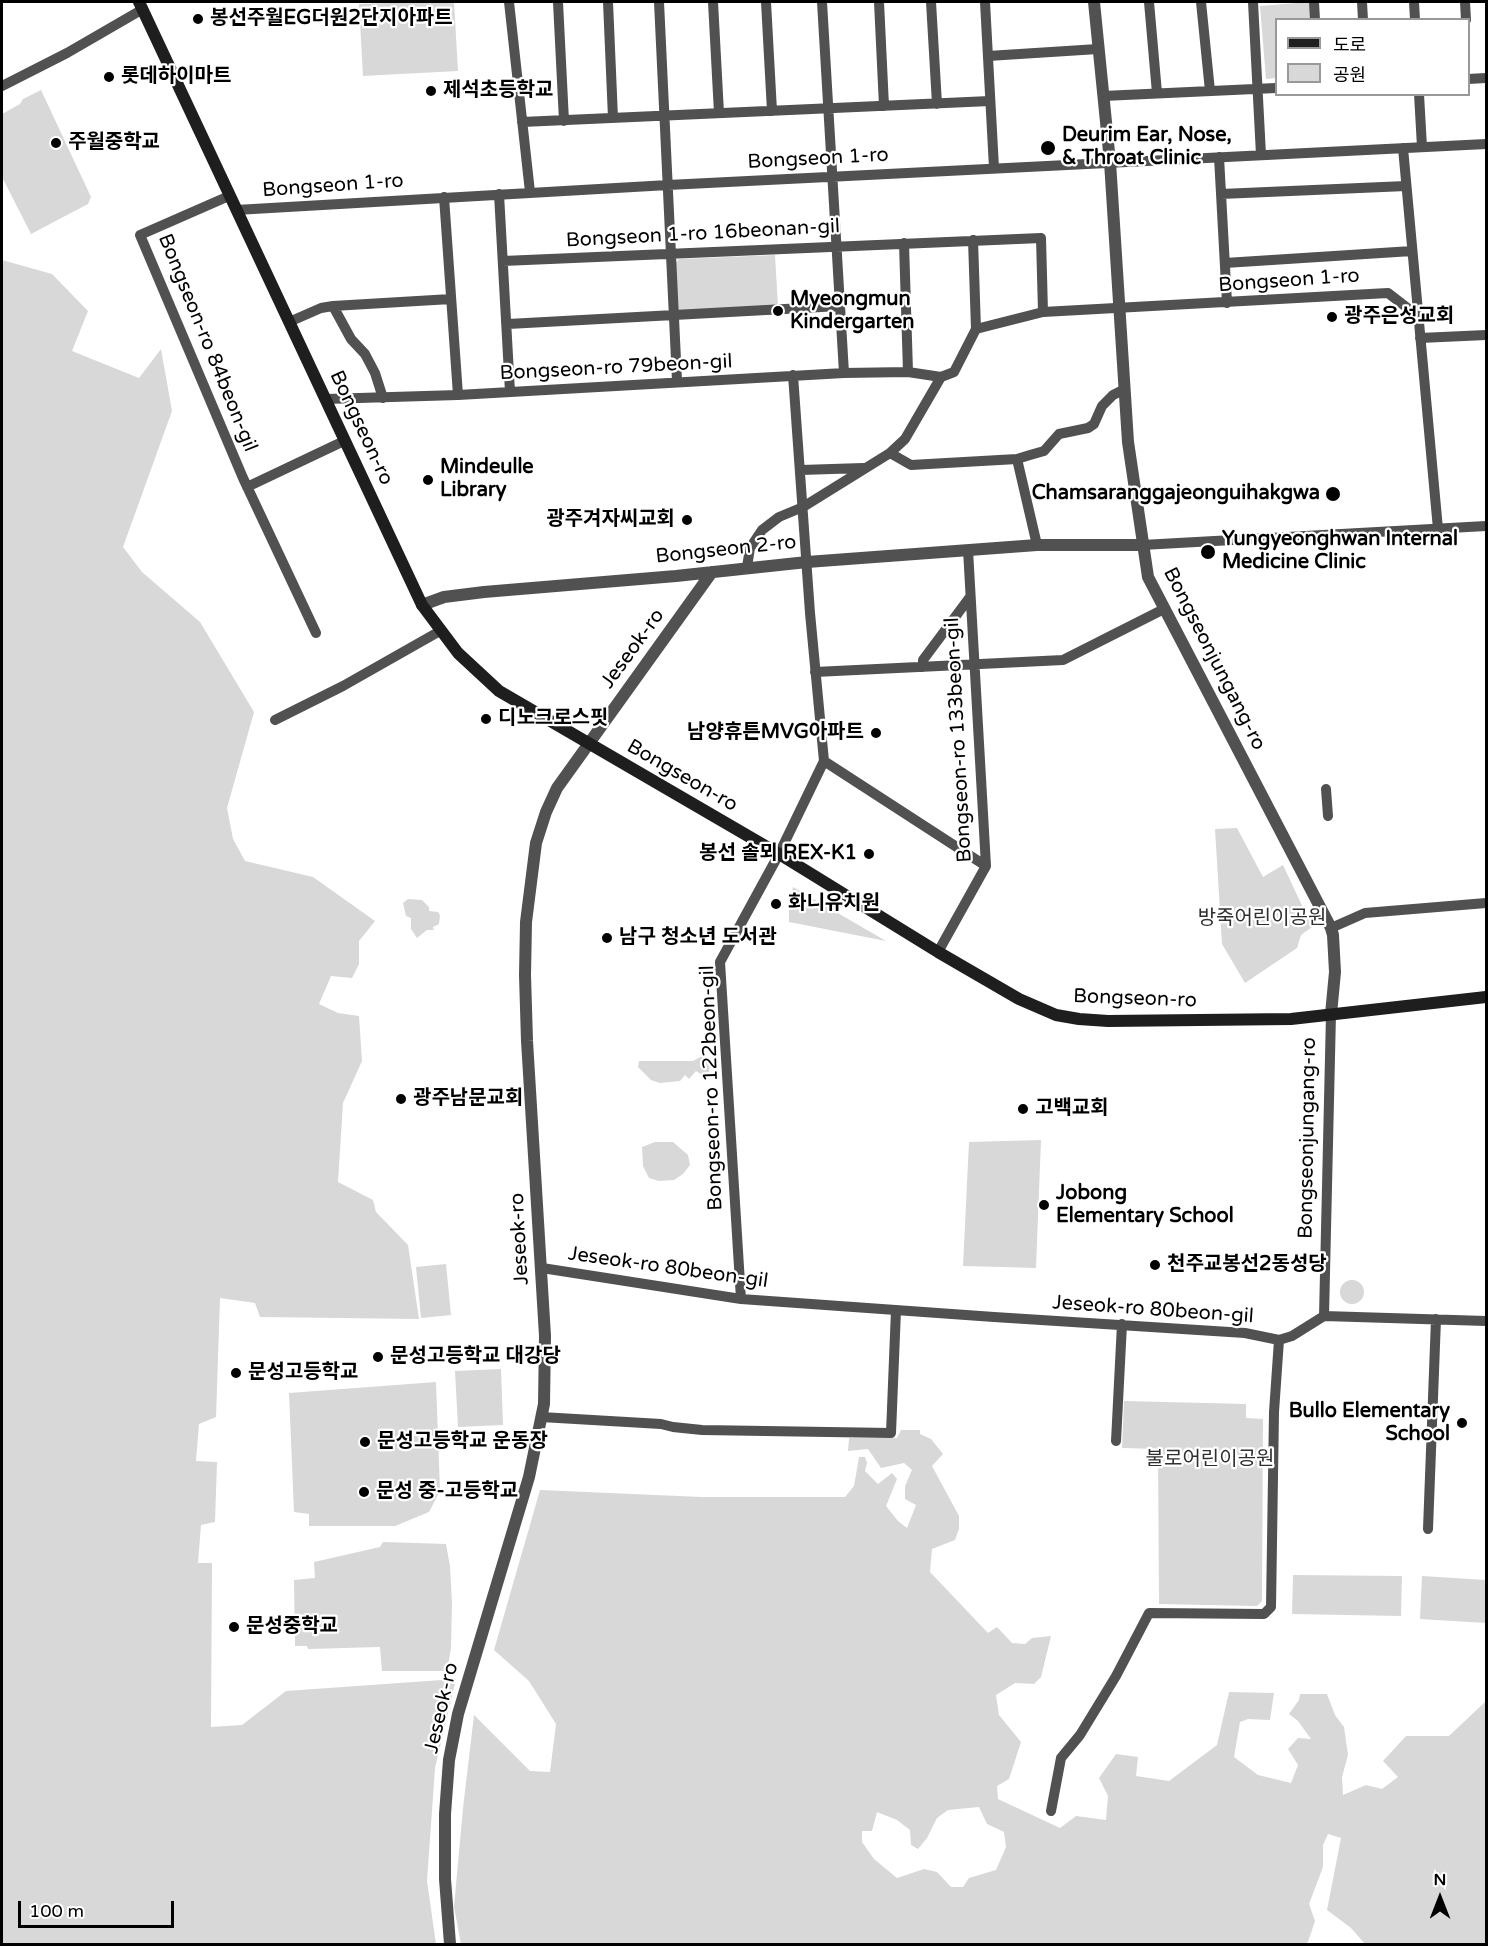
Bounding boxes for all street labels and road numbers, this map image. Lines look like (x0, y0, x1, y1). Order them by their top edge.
street label: Bongseon 1-ro (747, 143, 889, 175)
street label: Bongseon 1-ro (262, 169, 404, 203)
street label: Bongseon 1-ro 16beonan-gil (565, 215, 841, 253)
street label: Bongseon-ro 84beon-gil (152, 230, 262, 456)
street label: Bongseon 1-ro (1218, 264, 1360, 298)
street label: Bongseon-ro 79beon-gil (499, 350, 733, 386)
street label: Bongseon-ro (324, 367, 398, 489)
street label: Bongseon 2-ro (654, 531, 798, 569)
street label: Bongseonjungang-ro (1158, 564, 1270, 754)
street label: Jeseok-ro (596, 605, 670, 693)
street label: Bongseon-ro 133beon-gil (941, 617, 977, 863)
street label: Bongseon-ro (622, 735, 742, 817)
street label: Bongseon-ro 122beon-gil (696, 965, 728, 1211)
street label: Bongseon-ro (1073, 985, 1197, 1013)
street label: Bongseonjungang-ro (1294, 1037, 1322, 1239)
street label: Jeseok-ro (506, 1192, 534, 1286)
street label: Jeseok-ro 80beon-gil (566, 1242, 770, 1294)
street label: Jeseok-ro 80beon-gil (1052, 1291, 1254, 1329)
street label: Jeseok-ro (420, 1660, 464, 1756)

